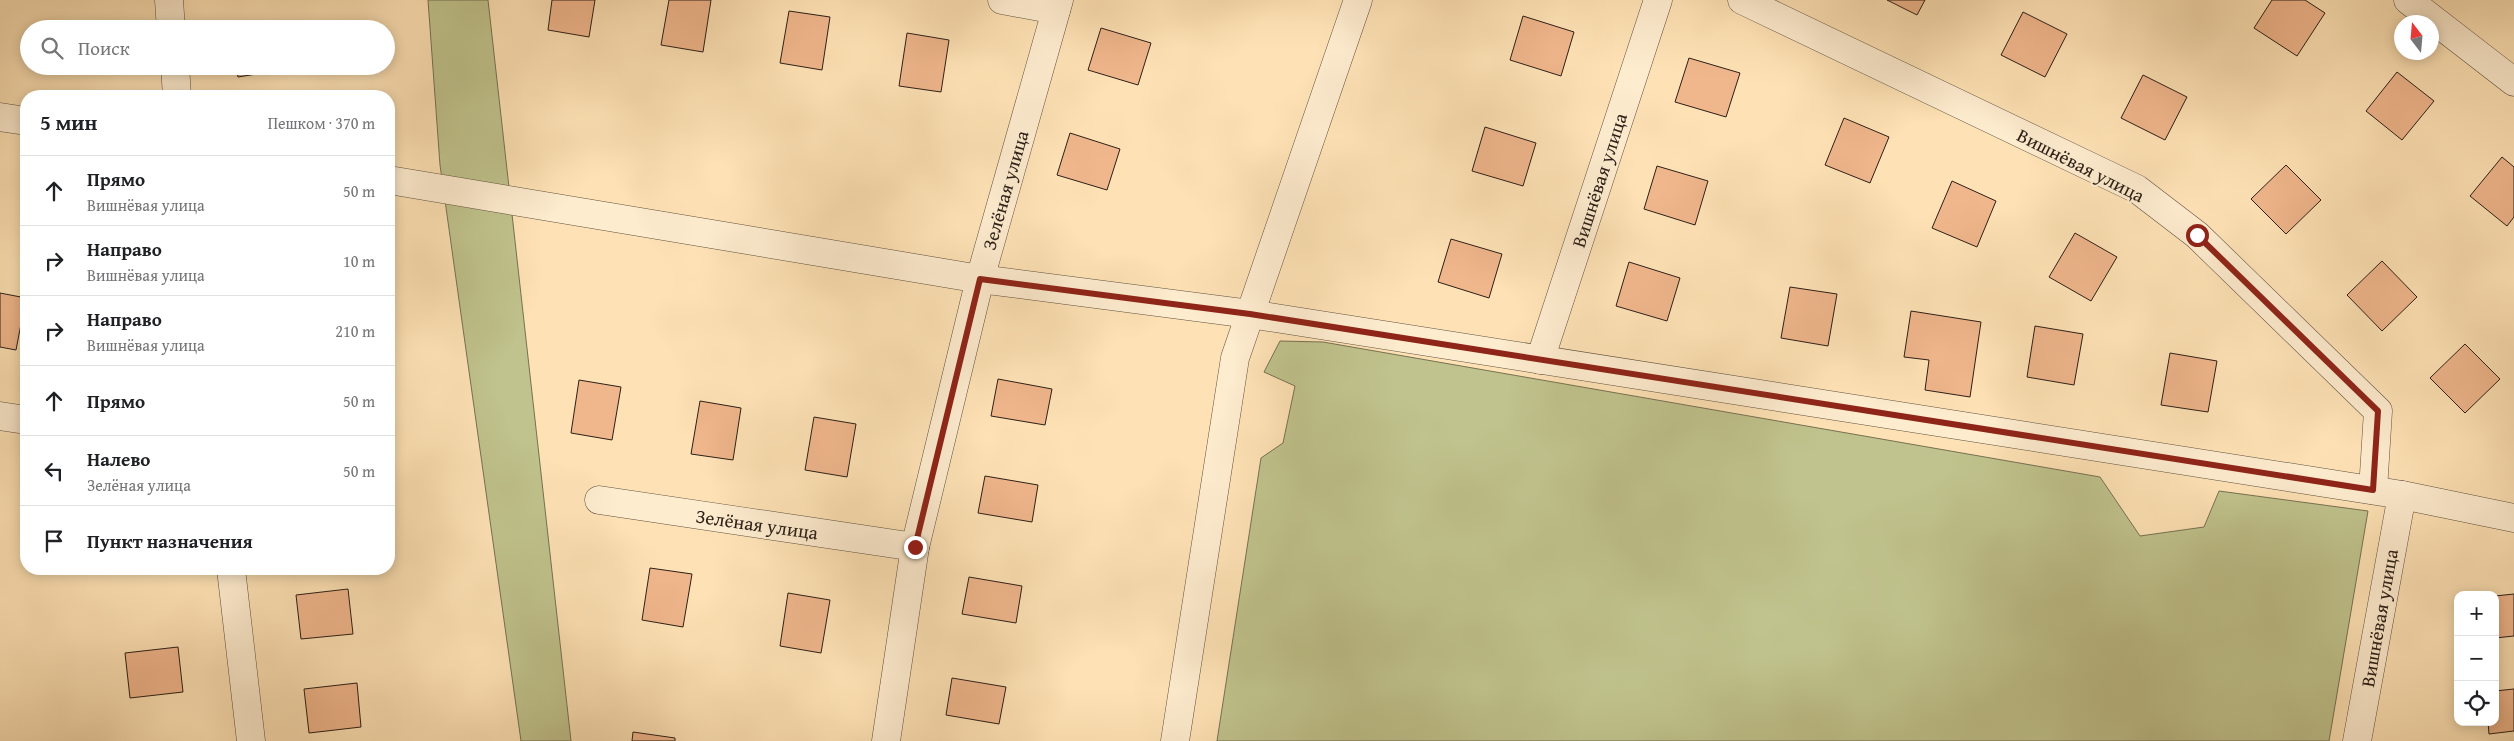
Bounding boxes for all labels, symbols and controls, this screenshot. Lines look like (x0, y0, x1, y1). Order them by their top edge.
north arrow (2394, 15, 2439, 60)
search box (20, 20, 395, 75)
icon: search (38, 34, 66, 62)
text: Поиск (78, 34, 130, 62)
text: 5 мин (40, 107, 97, 138)
street label: Вишнёвая улица (1564, 109, 1634, 251)
text: Пешком · 370 m (268, 111, 375, 135)
street label: Вишнёвая улица (2012, 121, 2150, 209)
street label: Зелёная улица (975, 127, 1035, 253)
text: Прямо (87, 165, 145, 193)
icon: ahead (40, 177, 68, 205)
text: 50 m (343, 179, 375, 203)
text: Вишнёвая улица (87, 193, 205, 217)
route start (2186, 224, 2209, 247)
text: Направо (87, 235, 162, 263)
icon: right (40, 247, 68, 275)
text: 10 m (343, 249, 375, 273)
text: Вишнёвая улица (87, 263, 205, 287)
text: Направо (87, 305, 162, 333)
icon: right (40, 317, 68, 345)
text: 210 m (335, 319, 375, 343)
text: Вишнёвая улица (87, 333, 205, 357)
icon: ahead (40, 387, 68, 415)
text: Прямо (87, 387, 145, 415)
text: 50 m (343, 389, 375, 413)
text: Налево (87, 445, 150, 473)
icon: left (40, 457, 68, 485)
text: 50 m (343, 459, 375, 483)
text: Зелёная улица (87, 473, 191, 497)
street label: Зелёная улица (694, 502, 820, 546)
icon: arrive (40, 527, 68, 555)
text: Пункт назначения (87, 527, 253, 555)
route end (904, 536, 927, 559)
street label: Вишнёвая улица (2353, 547, 2405, 689)
map controls (2454, 591, 2499, 726)
button: + (2454, 591, 2499, 636)
button: − (2454, 636, 2499, 681)
button: locate (2454, 681, 2499, 726)

